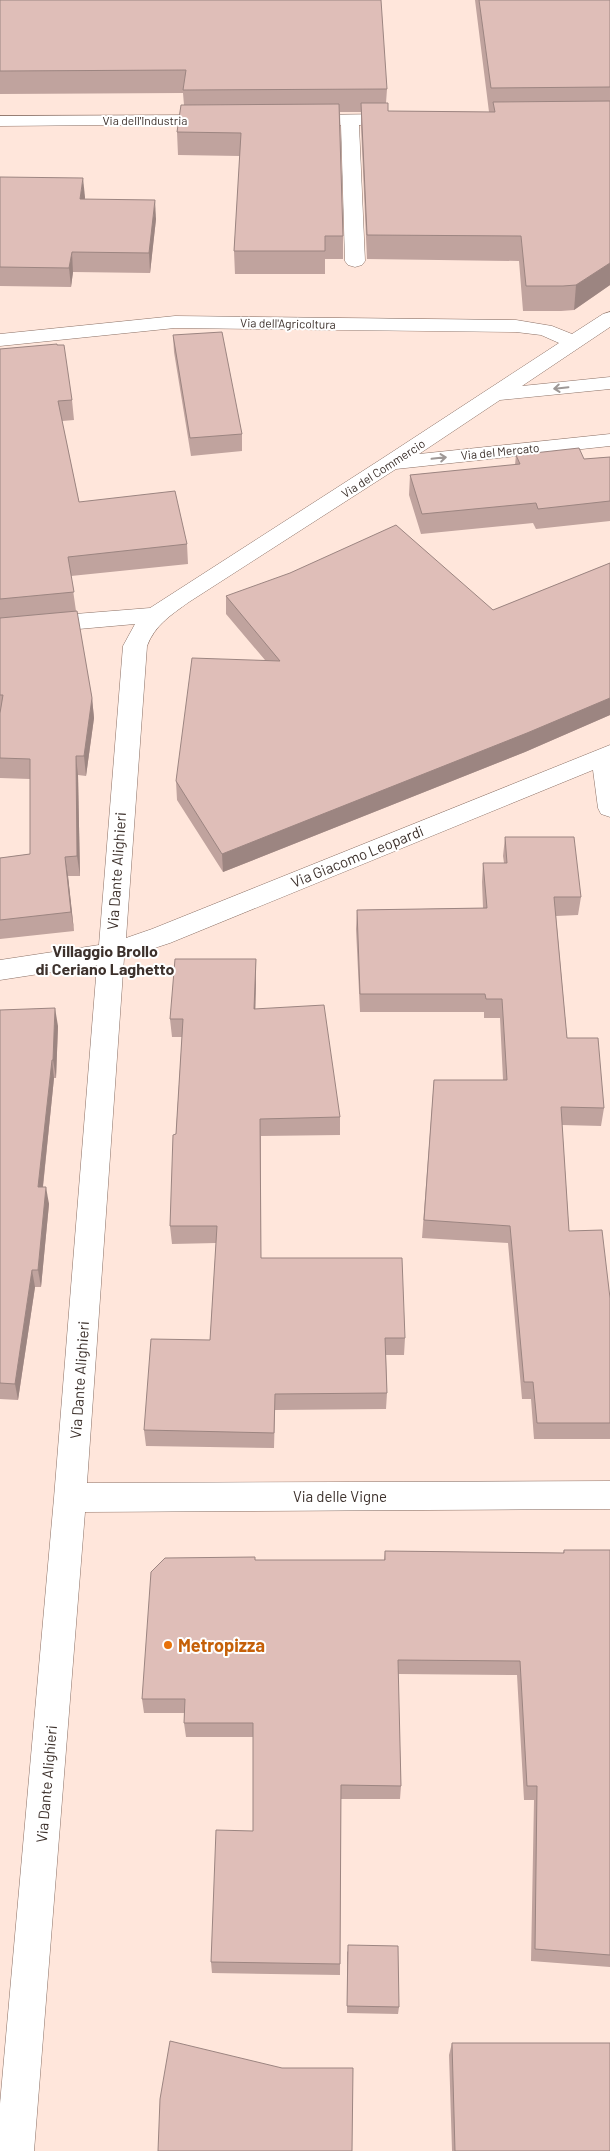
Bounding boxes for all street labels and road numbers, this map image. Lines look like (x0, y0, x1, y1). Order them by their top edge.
street label: Via dell'Industria (103, 113, 187, 127)
street label: Via dell'Agricoltura (240, 315, 336, 331)
street label: Via del Commercio (339, 436, 427, 500)
street label: Via del Mercato (460, 440, 540, 462)
street label: Via Dante Alighieri (103, 811, 129, 931)
street label: Via Giacomo Leopardi (288, 821, 426, 891)
street label: Via Dante Alighieri (66, 1320, 92, 1440)
street label: Via delle Vigne (293, 1487, 387, 1505)
street label: Via Dante Alighieri (32, 1724, 60, 1844)

